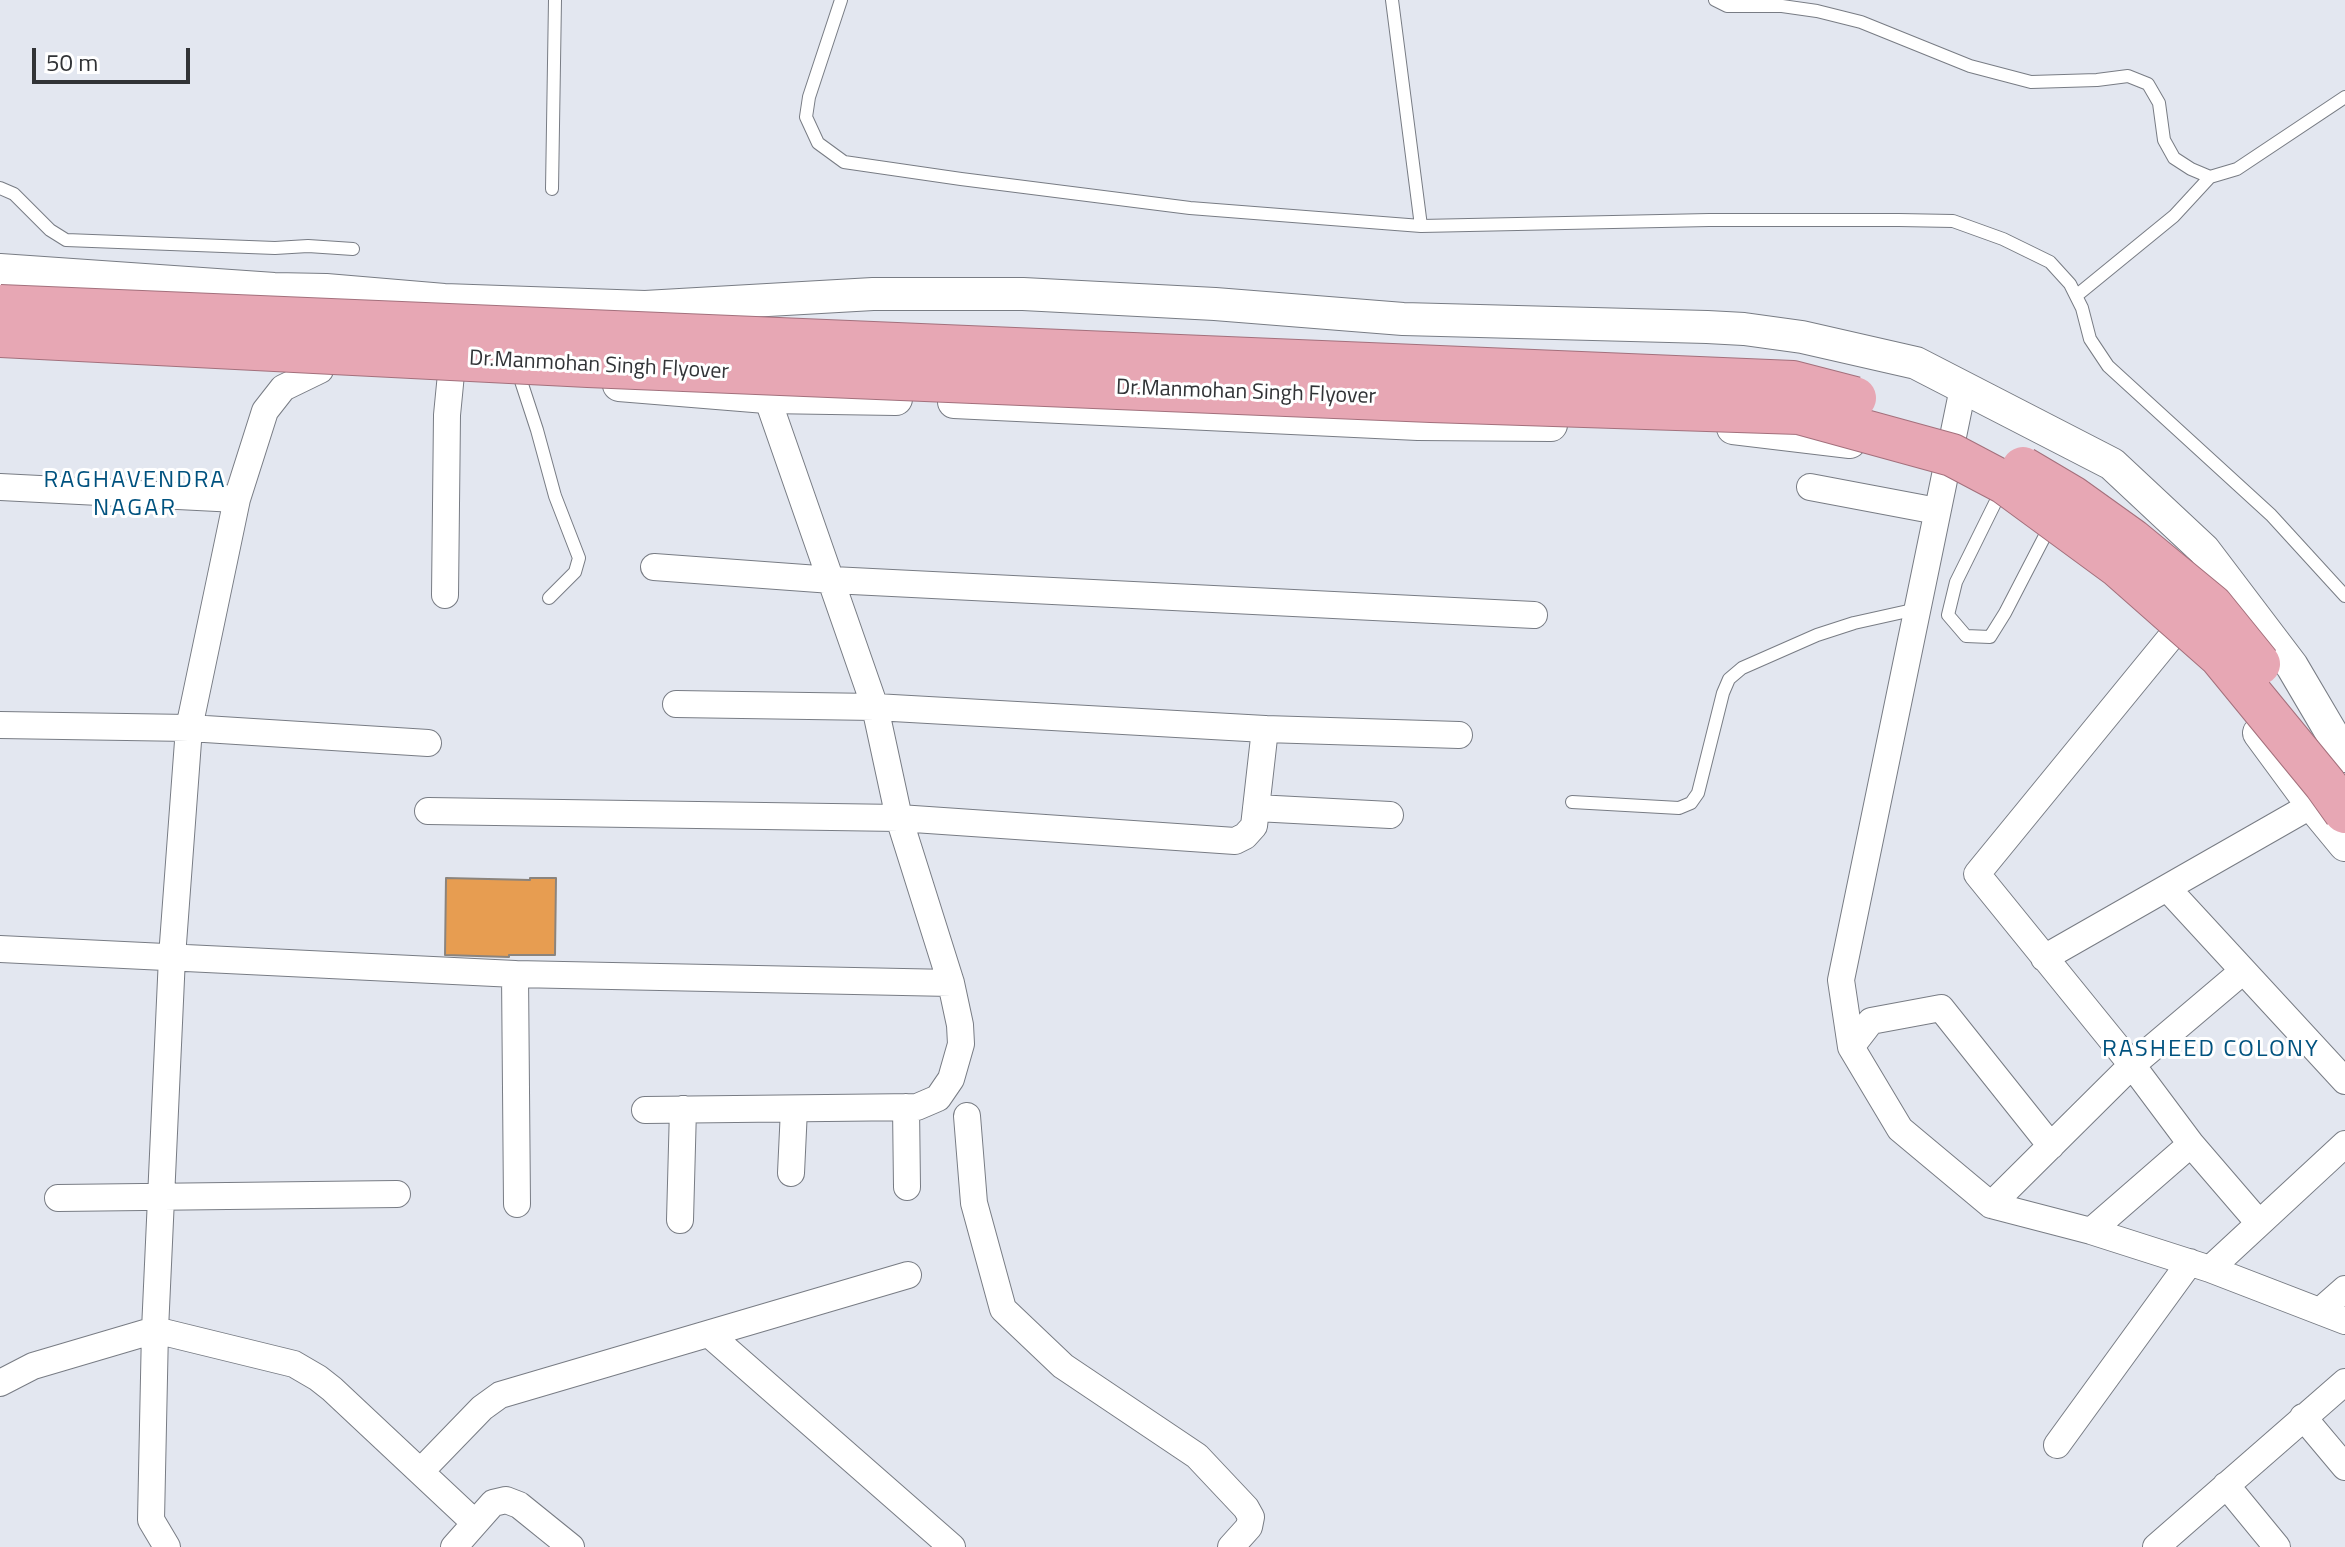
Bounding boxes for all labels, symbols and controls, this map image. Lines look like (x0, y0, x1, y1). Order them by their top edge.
scale bar (36, 32, 194, 82)
text: 50 m (46, 44, 98, 80)
street label: Dr.Manmohan Singh Flyover (468, 346, 730, 386)
street label: Dr.Manmohan Singh Flyover (1115, 375, 1377, 411)
district label: RAGHAVENDRA NAGAR (43, 467, 227, 523)
district label: RASHEED COLONY (2102, 1036, 2320, 1064)

